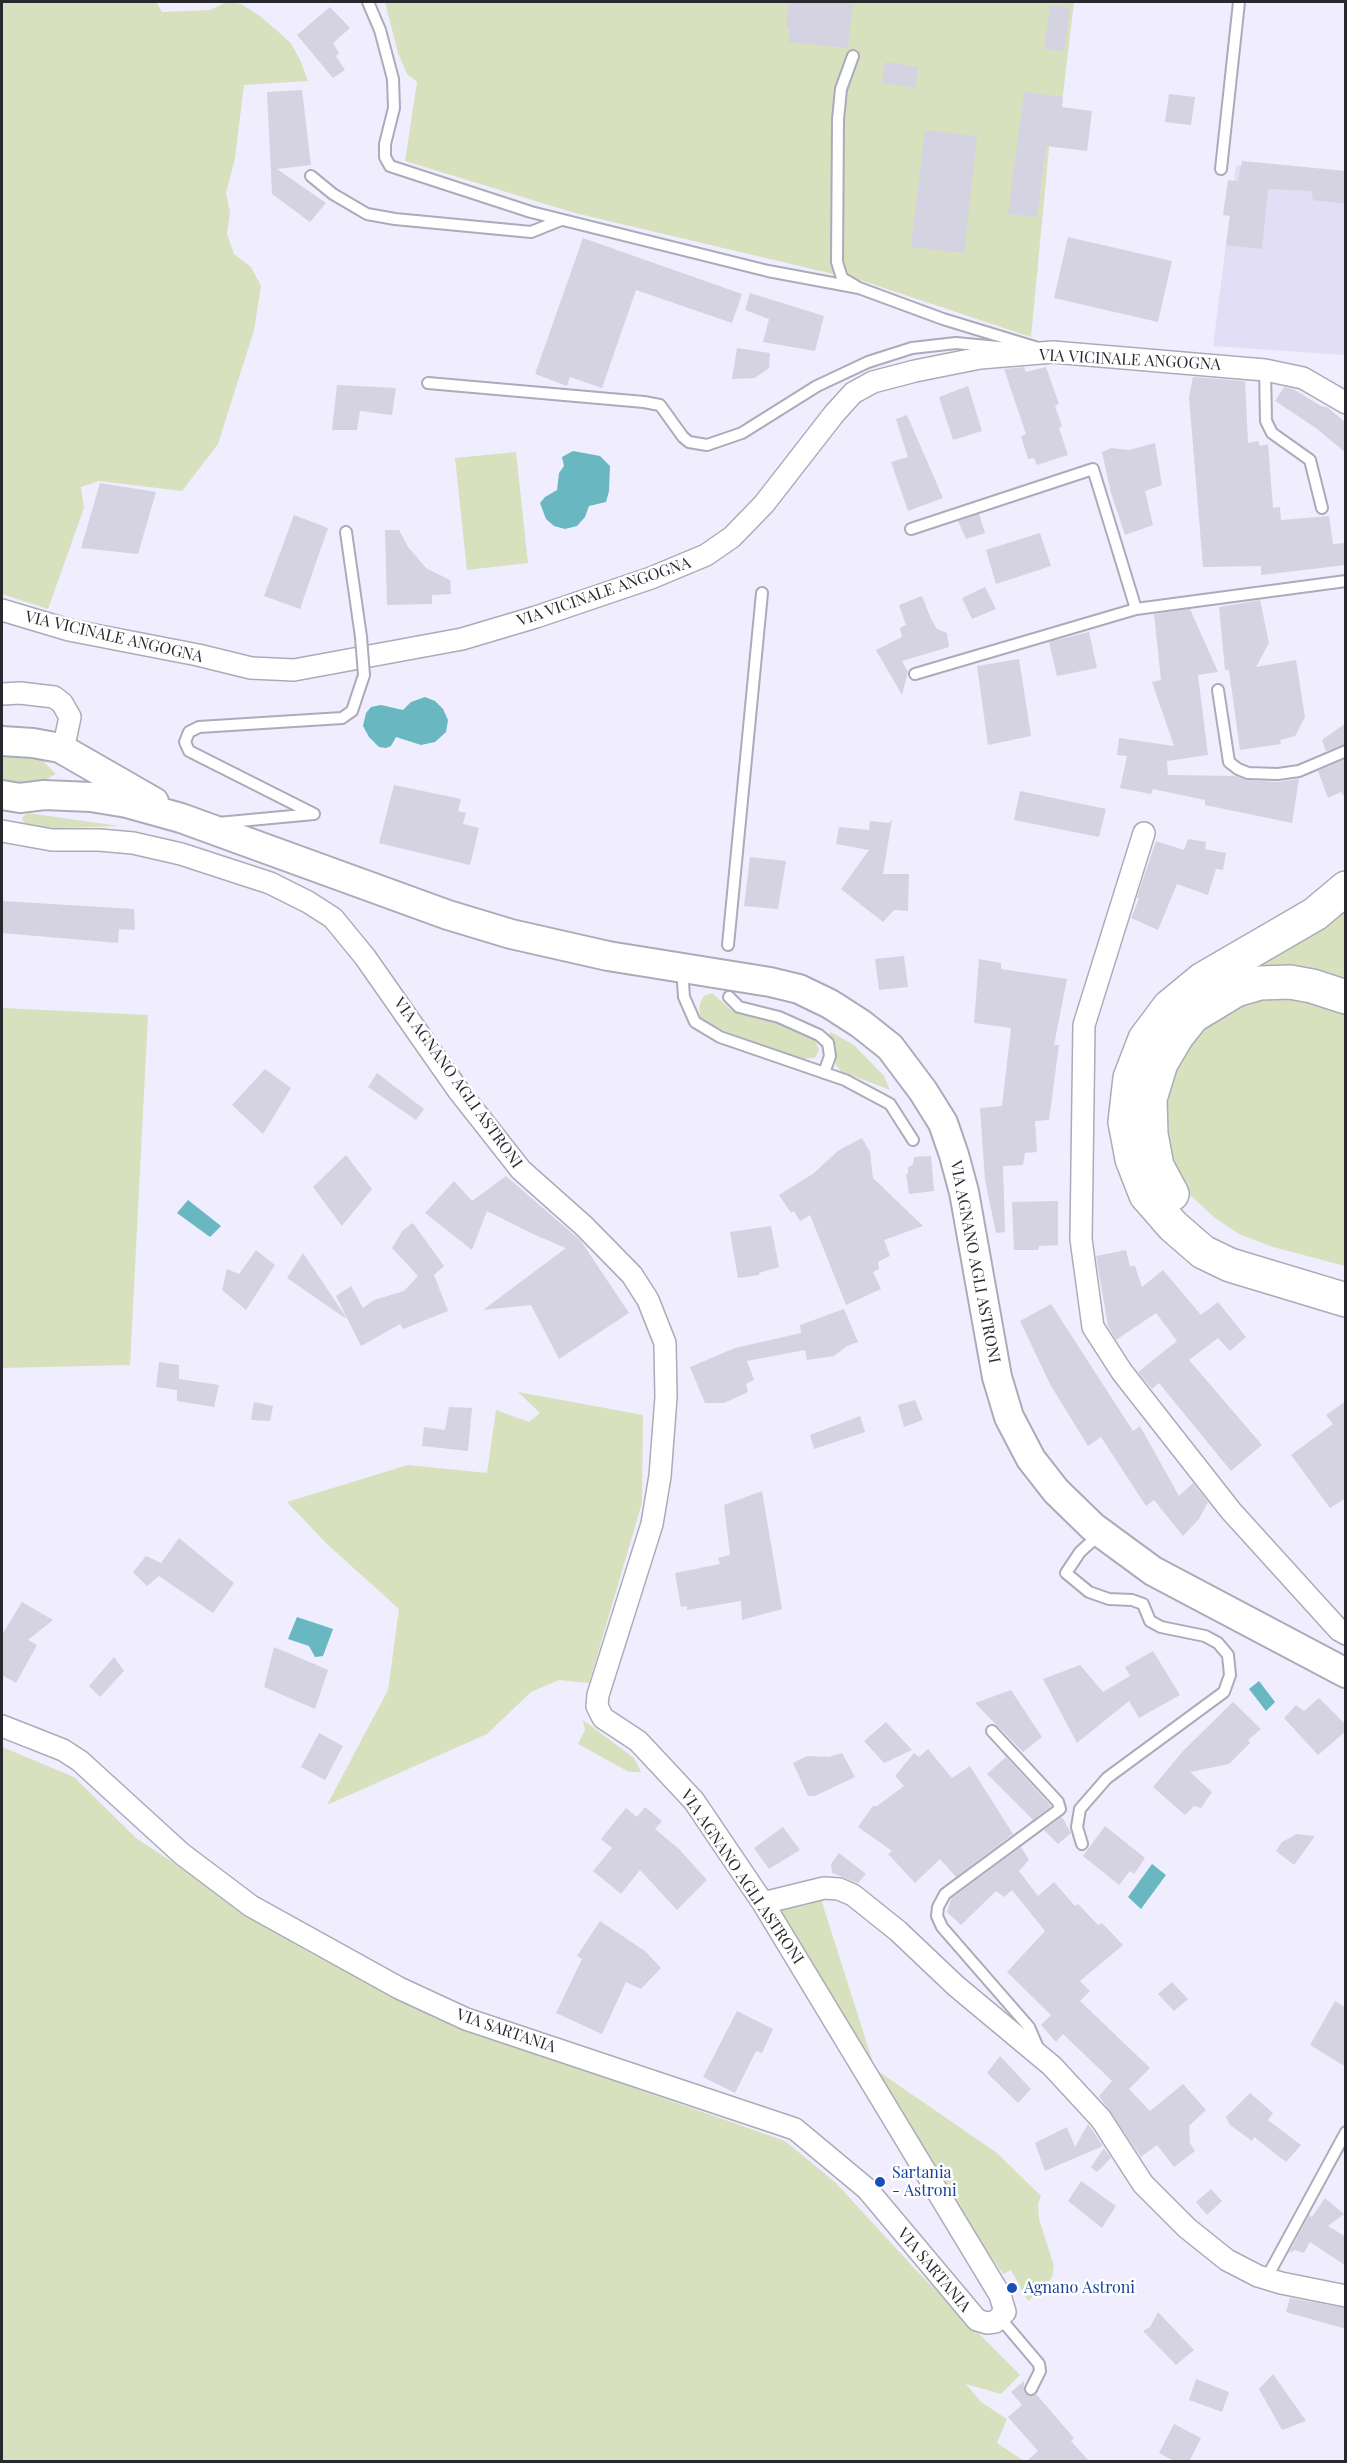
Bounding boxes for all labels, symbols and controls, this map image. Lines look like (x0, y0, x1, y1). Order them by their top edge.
street label: VIA VICINALE ANGOGNA (1039, 346, 1221, 374)
street label: VIA VICINALE ANGOGNA (515, 553, 693, 631)
street label: VIA VICINALE ANGOGNA (23, 607, 205, 667)
street label: VIA AGNANO AGLI ASTRONI (390, 994, 526, 1172)
street label: VIA AGNANO AGLI ASTRONI (946, 1159, 1004, 1365)
street label: VIA AGNANO AGLI ASTRONI (676, 1786, 808, 1968)
street label: VIA SARTANIA (454, 2005, 558, 2057)
place label: Sartania - Astroni (892, 2163, 957, 2201)
marker: Sartania - Astroni (873, 2175, 887, 2189)
street label: VIA SARTANIA (893, 2224, 975, 2316)
place label: Agnano Astroni (1024, 2278, 1135, 2298)
marker: Agnano Astroni (1005, 2281, 1019, 2295)

